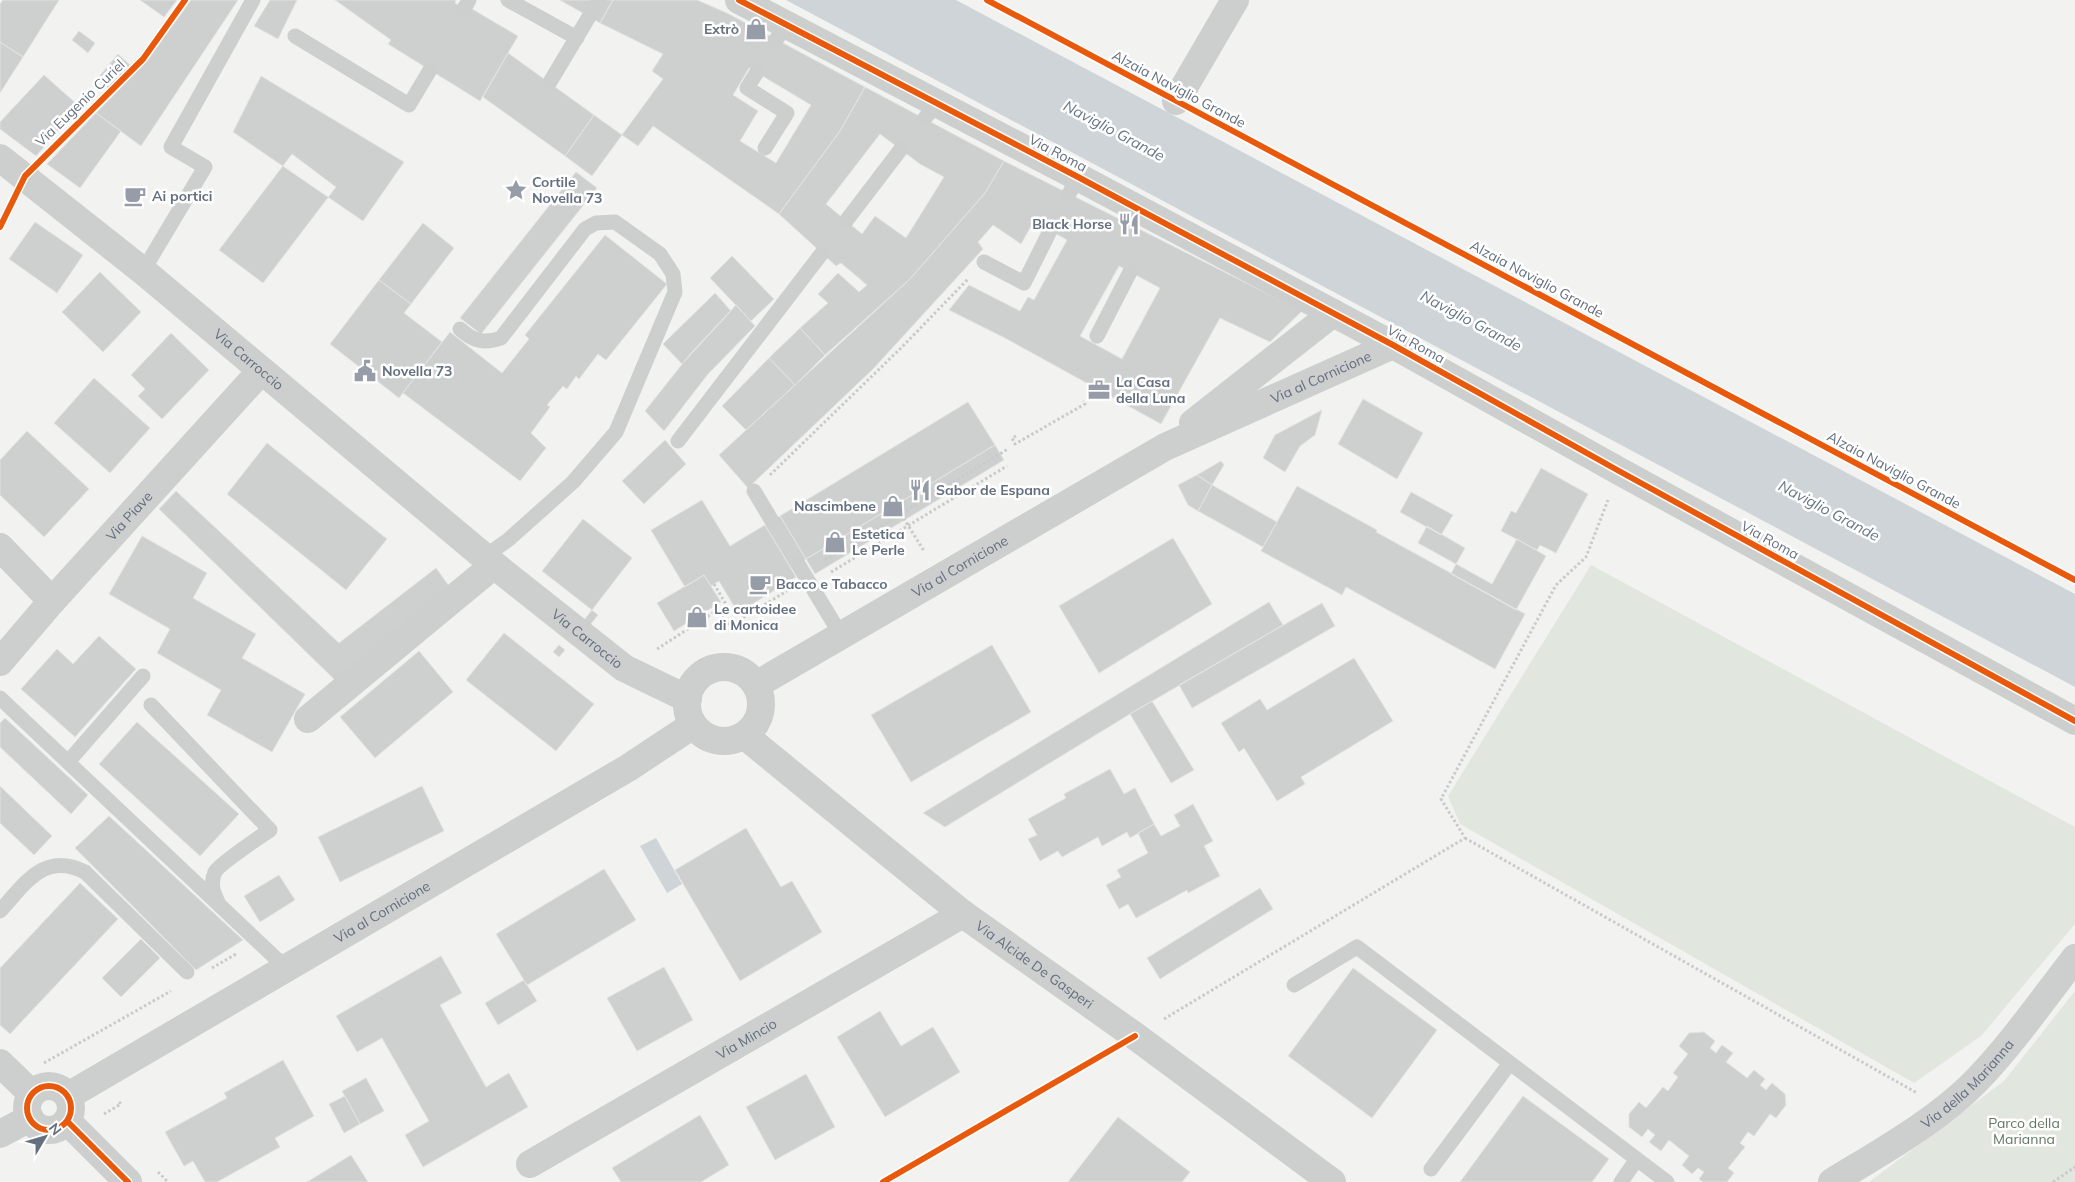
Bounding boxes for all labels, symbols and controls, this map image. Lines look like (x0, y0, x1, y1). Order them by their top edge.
shop icon: Extrò (743, 16, 769, 42)
place label: Extrò (704, 20, 739, 38)
street label: Alzaia Naviglio Grande (1109, 47, 1249, 131)
street label: Via Eugenio Curiel (31, 56, 129, 150)
water label: Naviglio Grande (1060, 97, 1168, 165)
street label: Via Roma (1026, 130, 1090, 176)
place label: Cortile Novella 73 (532, 173, 603, 207)
place icon: Cortile Novella 73 (503, 177, 529, 203)
cafe icon: Ai portici (122, 183, 148, 209)
place label: Ai portici (152, 187, 213, 205)
restaurant icon: Black Horse (1116, 211, 1142, 237)
place label: Black Horse (1032, 215, 1112, 233)
street label: Alzaia Naviglio Grande (1467, 237, 1607, 321)
water label: Naviglio Grande (1417, 287, 1525, 355)
street label: Via Roma (1384, 321, 1448, 367)
street label: Via Carroccio (210, 325, 287, 394)
street label: Via al Cornicione (1268, 347, 1374, 408)
public building icon: Novella 73 (352, 358, 378, 384)
place label: Novella 73 (382, 362, 453, 380)
place label: La Casa della Luna (1116, 373, 1185, 407)
office icon: La Casa della Luna (1086, 377, 1112, 403)
street label: Alzaia Naviglio Grande (1824, 428, 1964, 512)
restaurant icon: Sabor de Espana (907, 477, 933, 503)
water label: Naviglio Grande (1775, 477, 1883, 545)
place label: Sabor de Espana (936, 481, 1050, 499)
street label: Via Piave (102, 487, 156, 545)
shop icon: Nascimbene (880, 493, 906, 519)
place label: Nascimbene (794, 497, 876, 515)
street label: Via Roma (1738, 517, 1802, 563)
place label: Estetica Le Perle (852, 525, 905, 559)
shop icon: Estetica Le Perle (822, 529, 848, 555)
street label: Via al Cornicione (909, 531, 1011, 601)
cafe icon: Bacco e Tabacco (747, 571, 773, 597)
place label: Bacco e Tabacco (776, 575, 888, 593)
place label: Le cartoidee di Monica (714, 600, 796, 634)
shop icon: Le cartoidee di Monica (684, 604, 710, 630)
street label: Via Carroccio (548, 605, 627, 673)
street label: Via al Cornicione (331, 877, 433, 947)
street label: Via Alcide De Gasperi (972, 917, 1097, 1013)
street label: Via Mincio (713, 1014, 780, 1064)
street label: Via della Marianna (1917, 1036, 2018, 1132)
north arrow (20, 1112, 70, 1162)
park label: Parco della Marianna (1988, 1114, 2060, 1148)
text: N (45, 1119, 66, 1139)

